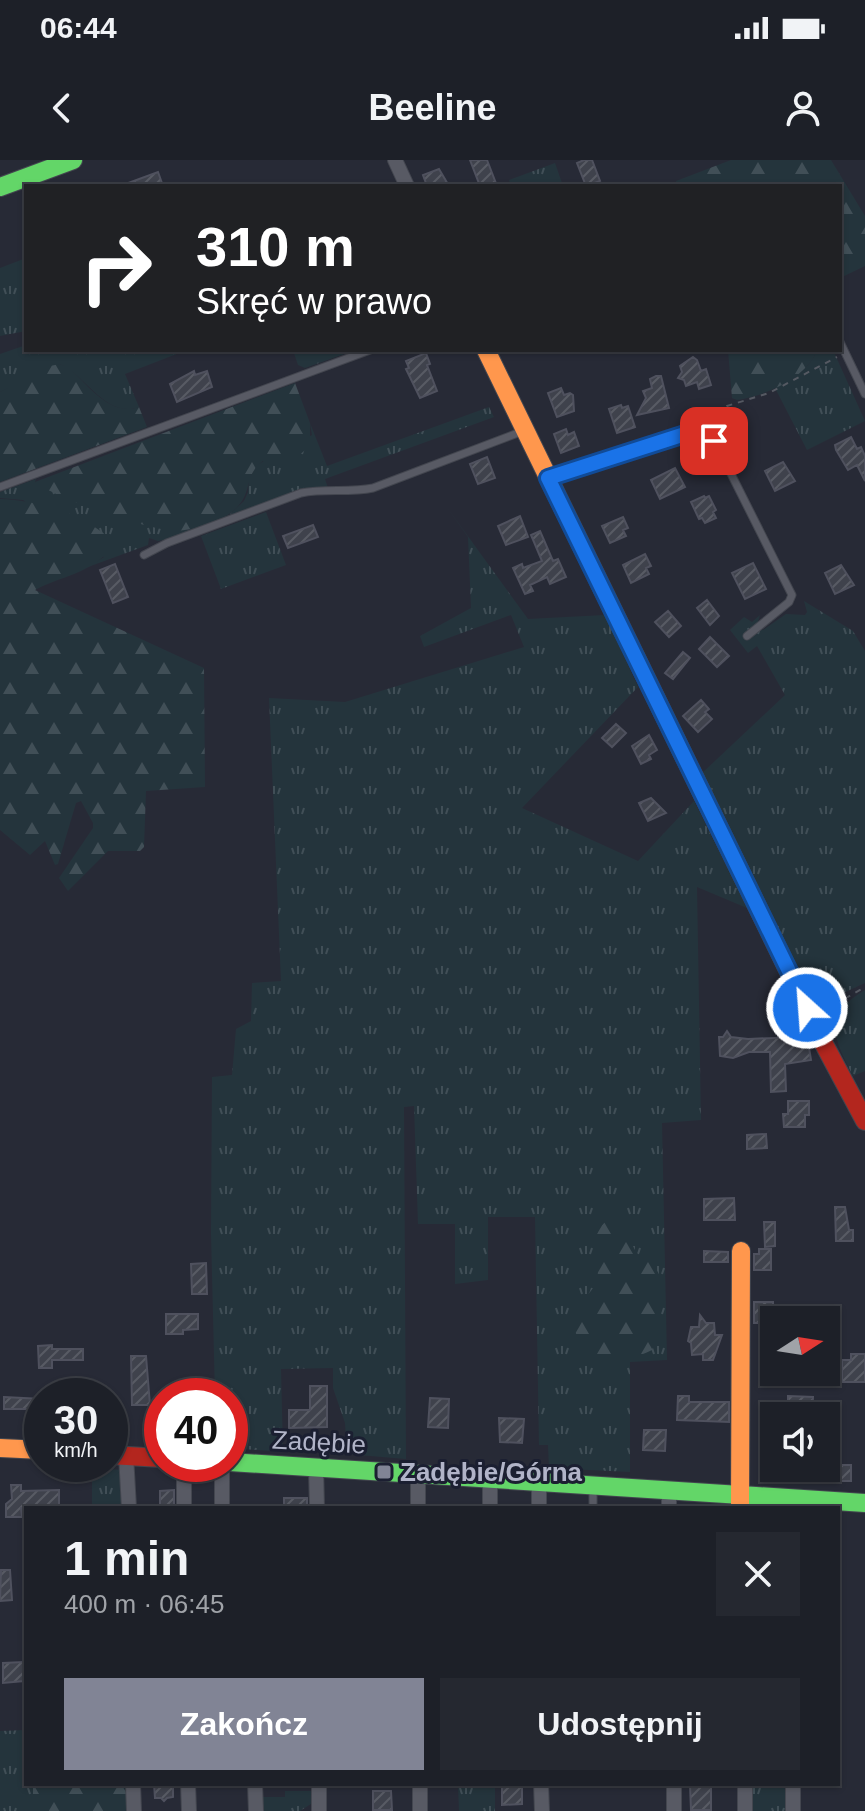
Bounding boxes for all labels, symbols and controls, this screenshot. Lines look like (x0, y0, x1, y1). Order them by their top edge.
text: 06:44 (40, 11, 117, 44)
icon: back (40, 86, 84, 130)
icon: person (781, 86, 825, 130)
text: Beeline (368, 87, 497, 128)
text: 310 m (196, 215, 355, 278)
icon: right (64, 216, 168, 320)
text: Skręć w prawo (196, 281, 432, 322)
pin (680, 407, 748, 475)
icon: arrive (692, 419, 736, 463)
position arrow (765, 966, 849, 1050)
north arrow (760, 1306, 840, 1386)
map controls (760, 1306, 840, 1482)
speed limit sign: 40 (144, 1378, 248, 1482)
text: 30 (54, 1398, 98, 1442)
button: sound (760, 1402, 840, 1482)
street label: Zadębie (271, 1425, 367, 1459)
text: km/h (54, 1439, 98, 1461)
place label: Zadębie/Górna (400, 1457, 583, 1487)
marker: Zadębie/Górna (375, 1463, 393, 1481)
text: 1 min (64, 1532, 189, 1585)
button: close (716, 1532, 800, 1616)
text: 400 m · 06:45 (64, 1589, 224, 1619)
button: Zakończ (64, 1678, 424, 1770)
button: Udostępnij (440, 1678, 800, 1770)

